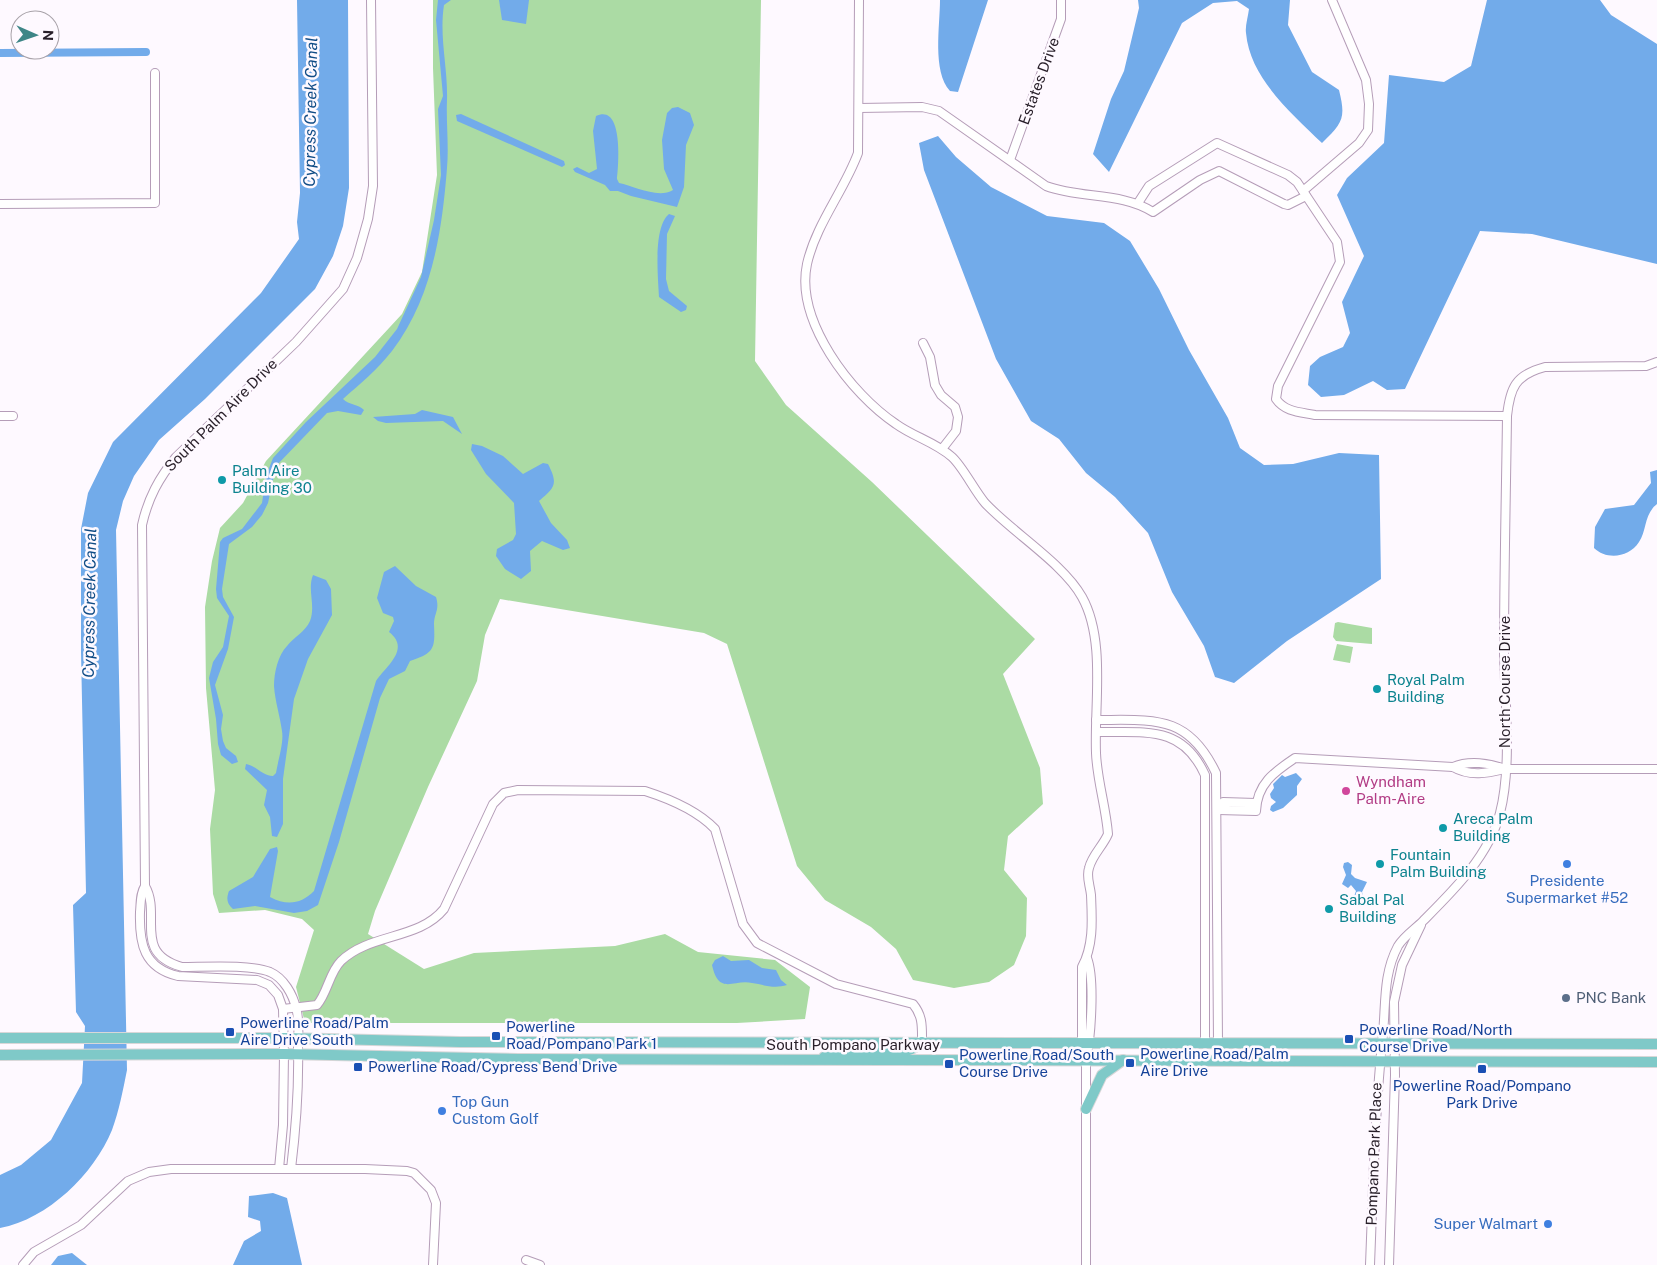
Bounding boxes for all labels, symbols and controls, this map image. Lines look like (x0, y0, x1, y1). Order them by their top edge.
north arrow (10, 10, 60, 60)
text: N (40, 30, 56, 41)
street label: Estates Drive (1015, 35, 1062, 127)
water label: Cypress Creek Canal (300, 37, 321, 187)
street label: South Palm Aire Drive (161, 355, 280, 474)
place label: Palm Aire Building 30 (232, 462, 312, 496)
marker: Palm Aire Building 30 (216, 474, 228, 486)
water label: Cypress Creek Canal (79, 528, 100, 678)
street label: North Course Drive (1496, 616, 1513, 748)
place label: Royal Palm Building (1387, 671, 1465, 705)
marker: Royal Palm Building (1371, 683, 1383, 695)
place label: Wyndham Palm-Aire (1356, 773, 1426, 807)
marker: Wyndham Palm-Aire (1340, 785, 1352, 797)
place label: Areca Palm Building (1453, 810, 1533, 844)
marker: Areca Palm Building (1437, 822, 1449, 834)
place label: Fountain Palm Building (1390, 846, 1486, 880)
marker: Fountain Palm Building (1374, 858, 1386, 870)
marker: Presidente Supermarket #52 (1561, 858, 1573, 870)
place label: Presidente Supermarket #52 (1506, 872, 1628, 906)
place label: Sabal Pal Building (1339, 891, 1405, 925)
marker: Sabal Pal Building (1323, 903, 1335, 915)
place label: PNC Bank (1576, 989, 1646, 1006)
marker: PNC Bank (1560, 992, 1572, 1004)
place label: Powerline Road/Palm Aire Drive South (240, 1014, 389, 1048)
place label: Powerline Road/Pompano Park 1 (506, 1018, 657, 1052)
place label: Powerline Road/North Course Drive (1359, 1021, 1512, 1055)
marker: Powerline Road/Palm Aire Drive South (224, 1026, 236, 1038)
marker: Powerline Road/Pompano Park 1 (490, 1030, 502, 1042)
marker: Powerline Road/North Course Drive (1343, 1033, 1355, 1045)
street label: South Pompano Parkway (766, 1036, 940, 1053)
place label: Powerline Road/Palm Aire Drive (1140, 1045, 1289, 1079)
place label: Powerline Road/South Course Drive (959, 1046, 1114, 1080)
marker: Powerline Road/Palm Aire Drive (1124, 1057, 1136, 1069)
place label: Powerline Road/Cypress Bend Drive (368, 1058, 617, 1075)
marker: Powerline Road/South Course Drive (943, 1058, 955, 1070)
marker: Powerline Road/Cypress Bend Drive (352, 1061, 364, 1073)
marker: Powerline Road/Pompano Park Drive (1476, 1063, 1488, 1075)
place label: Powerline Road/Pompano Park Drive (1393, 1077, 1571, 1111)
street label: Pompano Park Place (1363, 1082, 1384, 1226)
place label: Top Gun Custom Golf (452, 1093, 539, 1127)
marker: Top Gun Custom Golf (436, 1105, 448, 1117)
place label: Super Walmart (1433, 1215, 1538, 1232)
marker: Super Walmart (1542, 1218, 1554, 1230)

